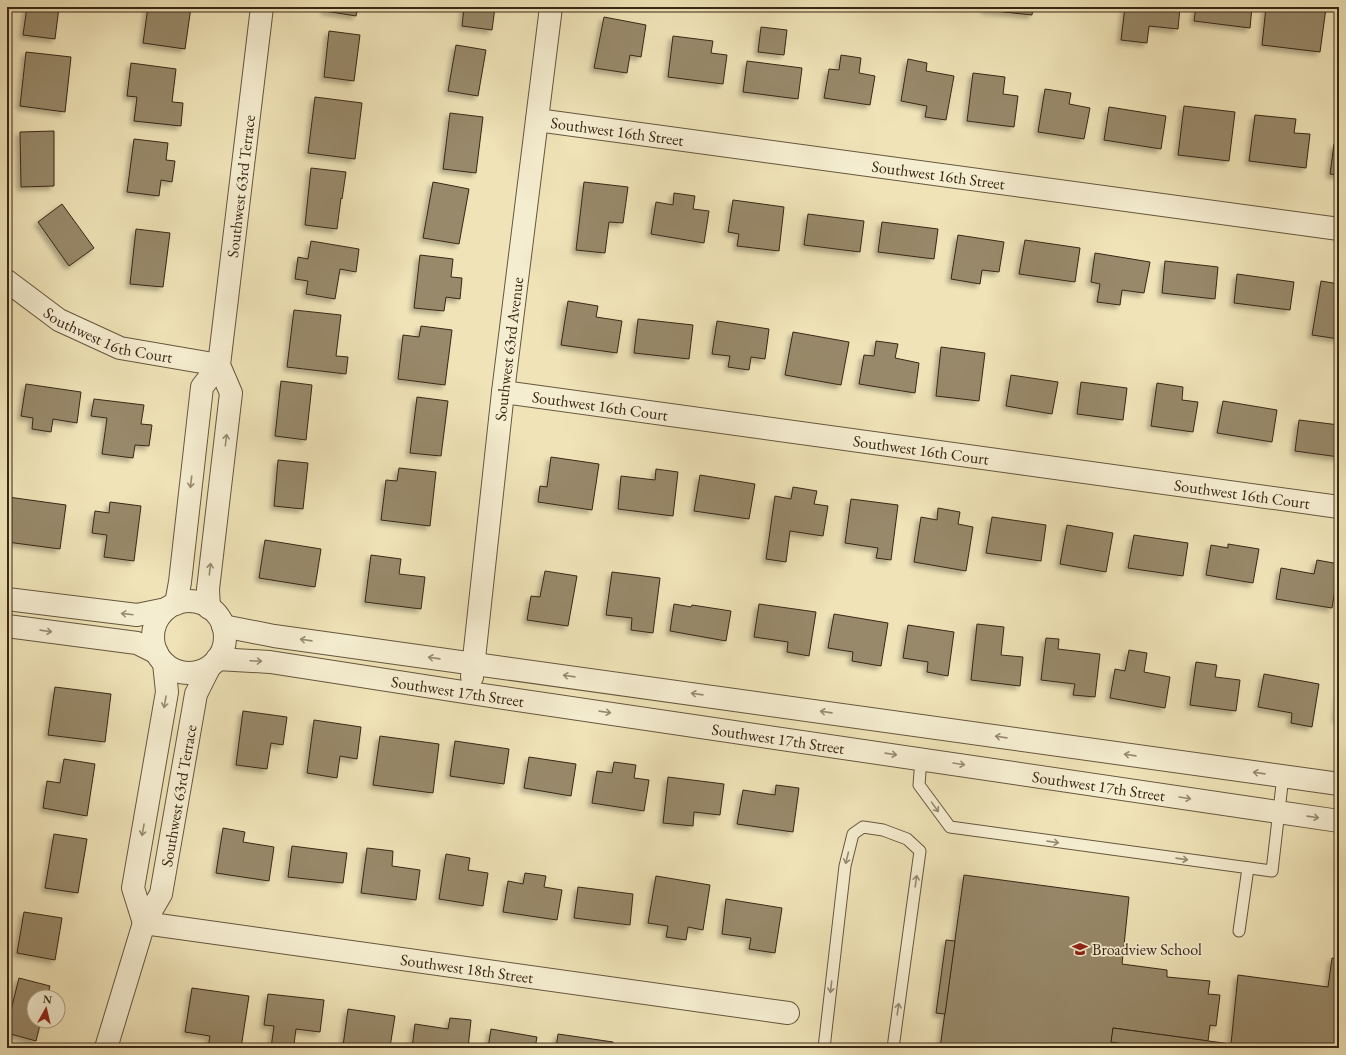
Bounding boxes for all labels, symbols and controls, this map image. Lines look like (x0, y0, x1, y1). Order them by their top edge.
street label: Southwest 16th Street (549, 111, 685, 150)
street label: Southwest 63rd Terrace (221, 113, 259, 259)
street label: Southwest 16th Street (871, 155, 1006, 194)
street label: Southwest 63rd Avenue (489, 276, 528, 422)
street label: Southwest 16th Court (40, 302, 174, 367)
street label: Southwest 16th Court (531, 386, 669, 425)
street label: Southwest 16th Court (852, 430, 990, 469)
one-way arrow (222, 434, 229, 447)
street label: Southwest 16th Court (1173, 474, 1311, 513)
one-way arrow (188, 475, 195, 488)
one-way arrow (206, 563, 214, 576)
one-way arrow (121, 610, 134, 618)
one-way arrow (39, 627, 52, 635)
one-way arrow (299, 636, 312, 644)
one-way arrow (428, 654, 441, 662)
one-way arrow (249, 657, 262, 665)
street label: Southwest 17th Street (390, 670, 525, 711)
one-way arrow (563, 672, 576, 680)
one-way arrow (691, 690, 704, 698)
one-way arrow (161, 695, 169, 708)
one-way arrow (599, 708, 612, 716)
one-way arrow (820, 708, 833, 716)
street label: Southwest 17th Street (710, 718, 846, 759)
street label: Southwest 63rd Terrace (155, 723, 201, 868)
one-way arrow (995, 733, 1008, 741)
one-way arrow (884, 750, 897, 758)
one-way arrow (1124, 751, 1137, 759)
one-way arrow (952, 761, 965, 769)
street label: Southwest 17th Street (1031, 765, 1167, 806)
one-way arrow (1253, 769, 1266, 777)
one-way arrow (1178, 794, 1191, 802)
one-way arrow (931, 801, 939, 812)
one-way arrow (1306, 813, 1319, 821)
one-way arrow (138, 823, 146, 836)
one-way arrow (1046, 838, 1059, 845)
one-way arrow (842, 851, 850, 864)
one-way arrow (1175, 855, 1188, 863)
one-way arrow (912, 875, 920, 888)
place label: Broadview School (1092, 939, 1202, 960)
school or university icon: Broadview School (1071, 940, 1089, 958)
street label: Southwest 18th Street (399, 948, 535, 988)
one-way arrow (827, 980, 835, 993)
north arrow (26, 989, 66, 1029)
text: N (42, 992, 53, 1007)
one-way arrow (894, 1003, 902, 1016)

